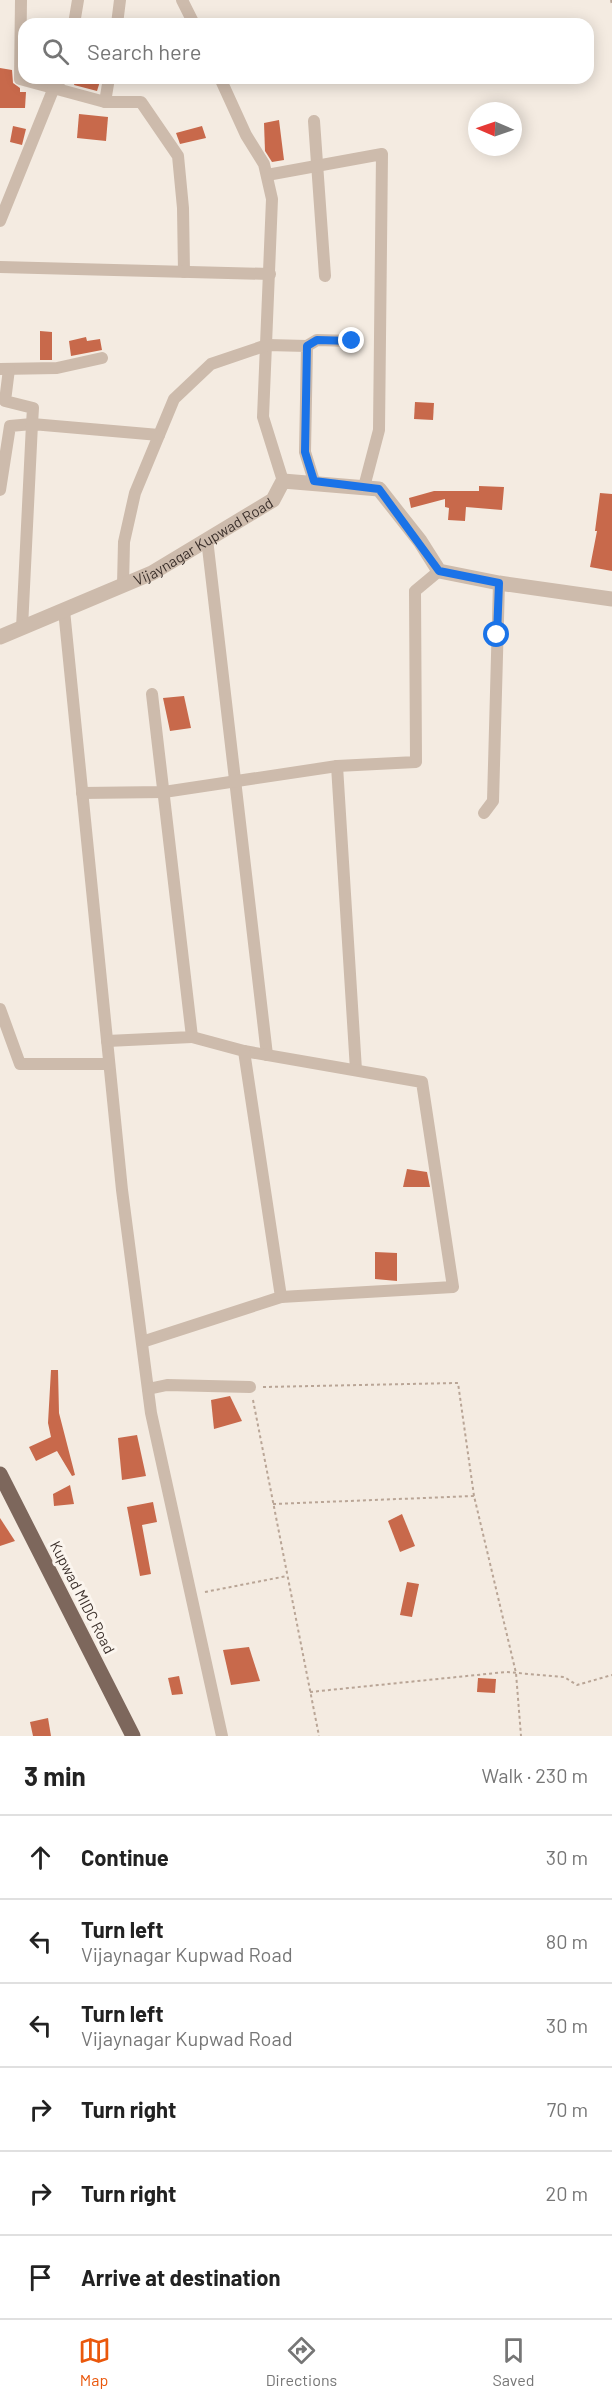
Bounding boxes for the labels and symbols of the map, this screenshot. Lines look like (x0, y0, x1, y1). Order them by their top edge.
north arrow (468, 102, 522, 156)
route end (338, 327, 364, 353)
street label: Vijaynagar Kupwad Road (131, 493, 276, 589)
route start (483, 621, 509, 647)
street label: Kupwad MIDC Road (47, 1538, 119, 1656)

